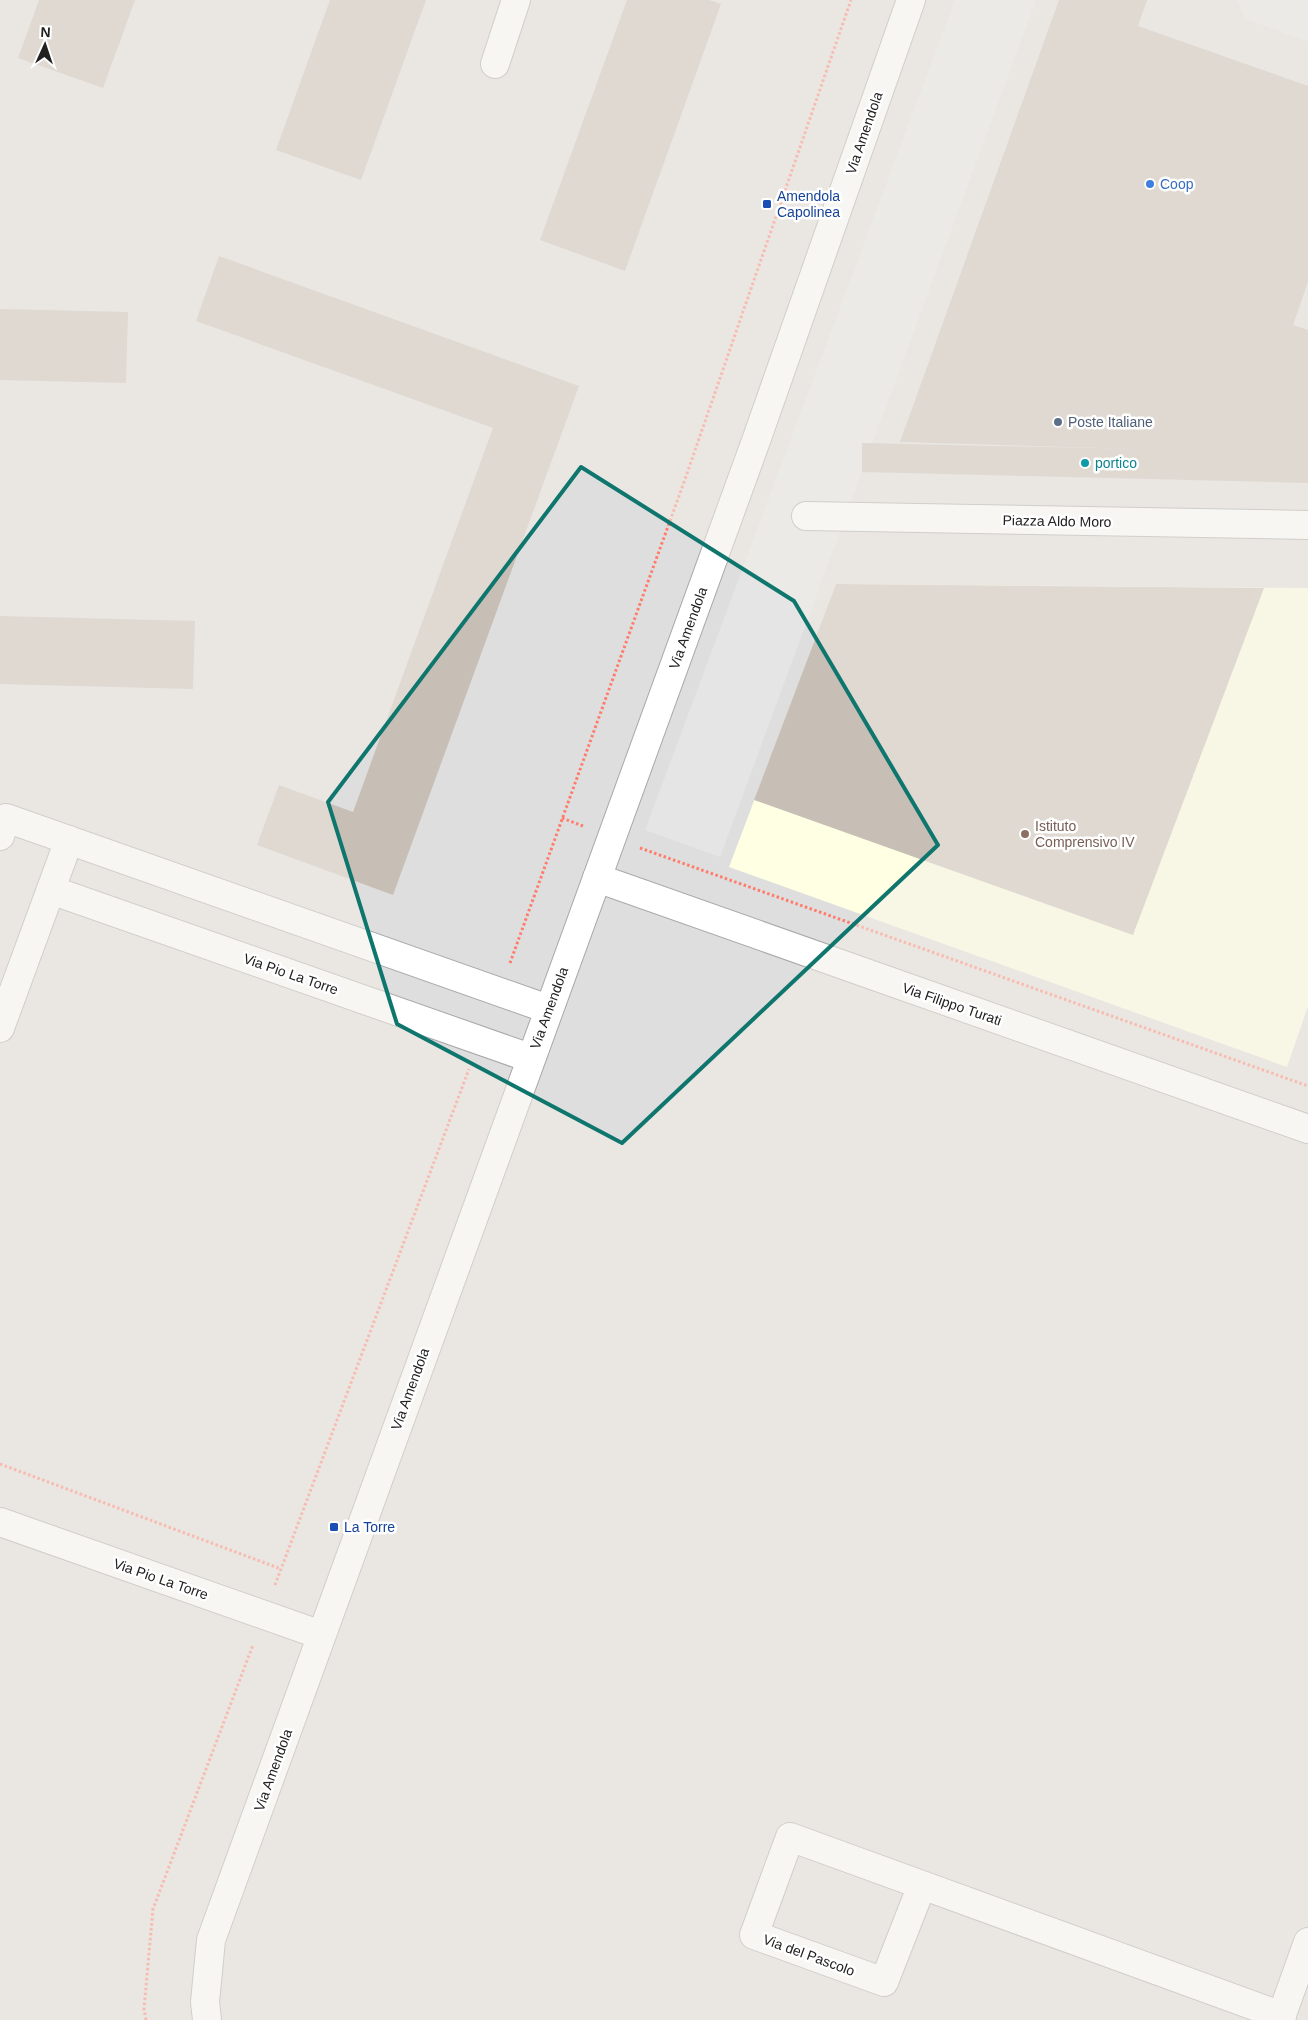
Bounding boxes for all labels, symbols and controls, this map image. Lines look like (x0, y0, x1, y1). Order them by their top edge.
north arrow (20, 20, 70, 70)
text: N (40, 24, 51, 40)
street label: Via Amendola (842, 89, 886, 176)
place label: Coop (1160, 176, 1194, 192)
marker: Coop (1144, 178, 1156, 190)
place label: Amendola Capolinea (777, 188, 840, 220)
marker: Amendola Capolinea (761, 198, 773, 210)
place label: Poste Italiane (1068, 414, 1153, 430)
marker: Poste Italiane (1052, 416, 1064, 428)
place label: portico (1095, 455, 1137, 471)
marker: portico (1079, 457, 1091, 469)
street label: Piazza Aldo Moro (1002, 512, 1112, 530)
street label: Via Amendola (666, 585, 710, 671)
place label: Istituto Comprensivo IV (1035, 818, 1135, 850)
marker: Istituto Comprensivo IV (1019, 828, 1031, 840)
street label: Via Pio La Torre (242, 950, 341, 998)
street label: Via Amendola (527, 965, 571, 1051)
street label: Via Filippo Turati (900, 980, 1004, 1028)
street label: Via Amendola (388, 1346, 432, 1432)
place label: La Torre (344, 1519, 395, 1535)
marker: La Torre (328, 1521, 340, 1533)
street label: Via Pio La Torre (112, 1555, 211, 1603)
street label: Via Amendola (251, 1727, 295, 1813)
street label: Via del Pascolo (761, 1931, 857, 1979)

